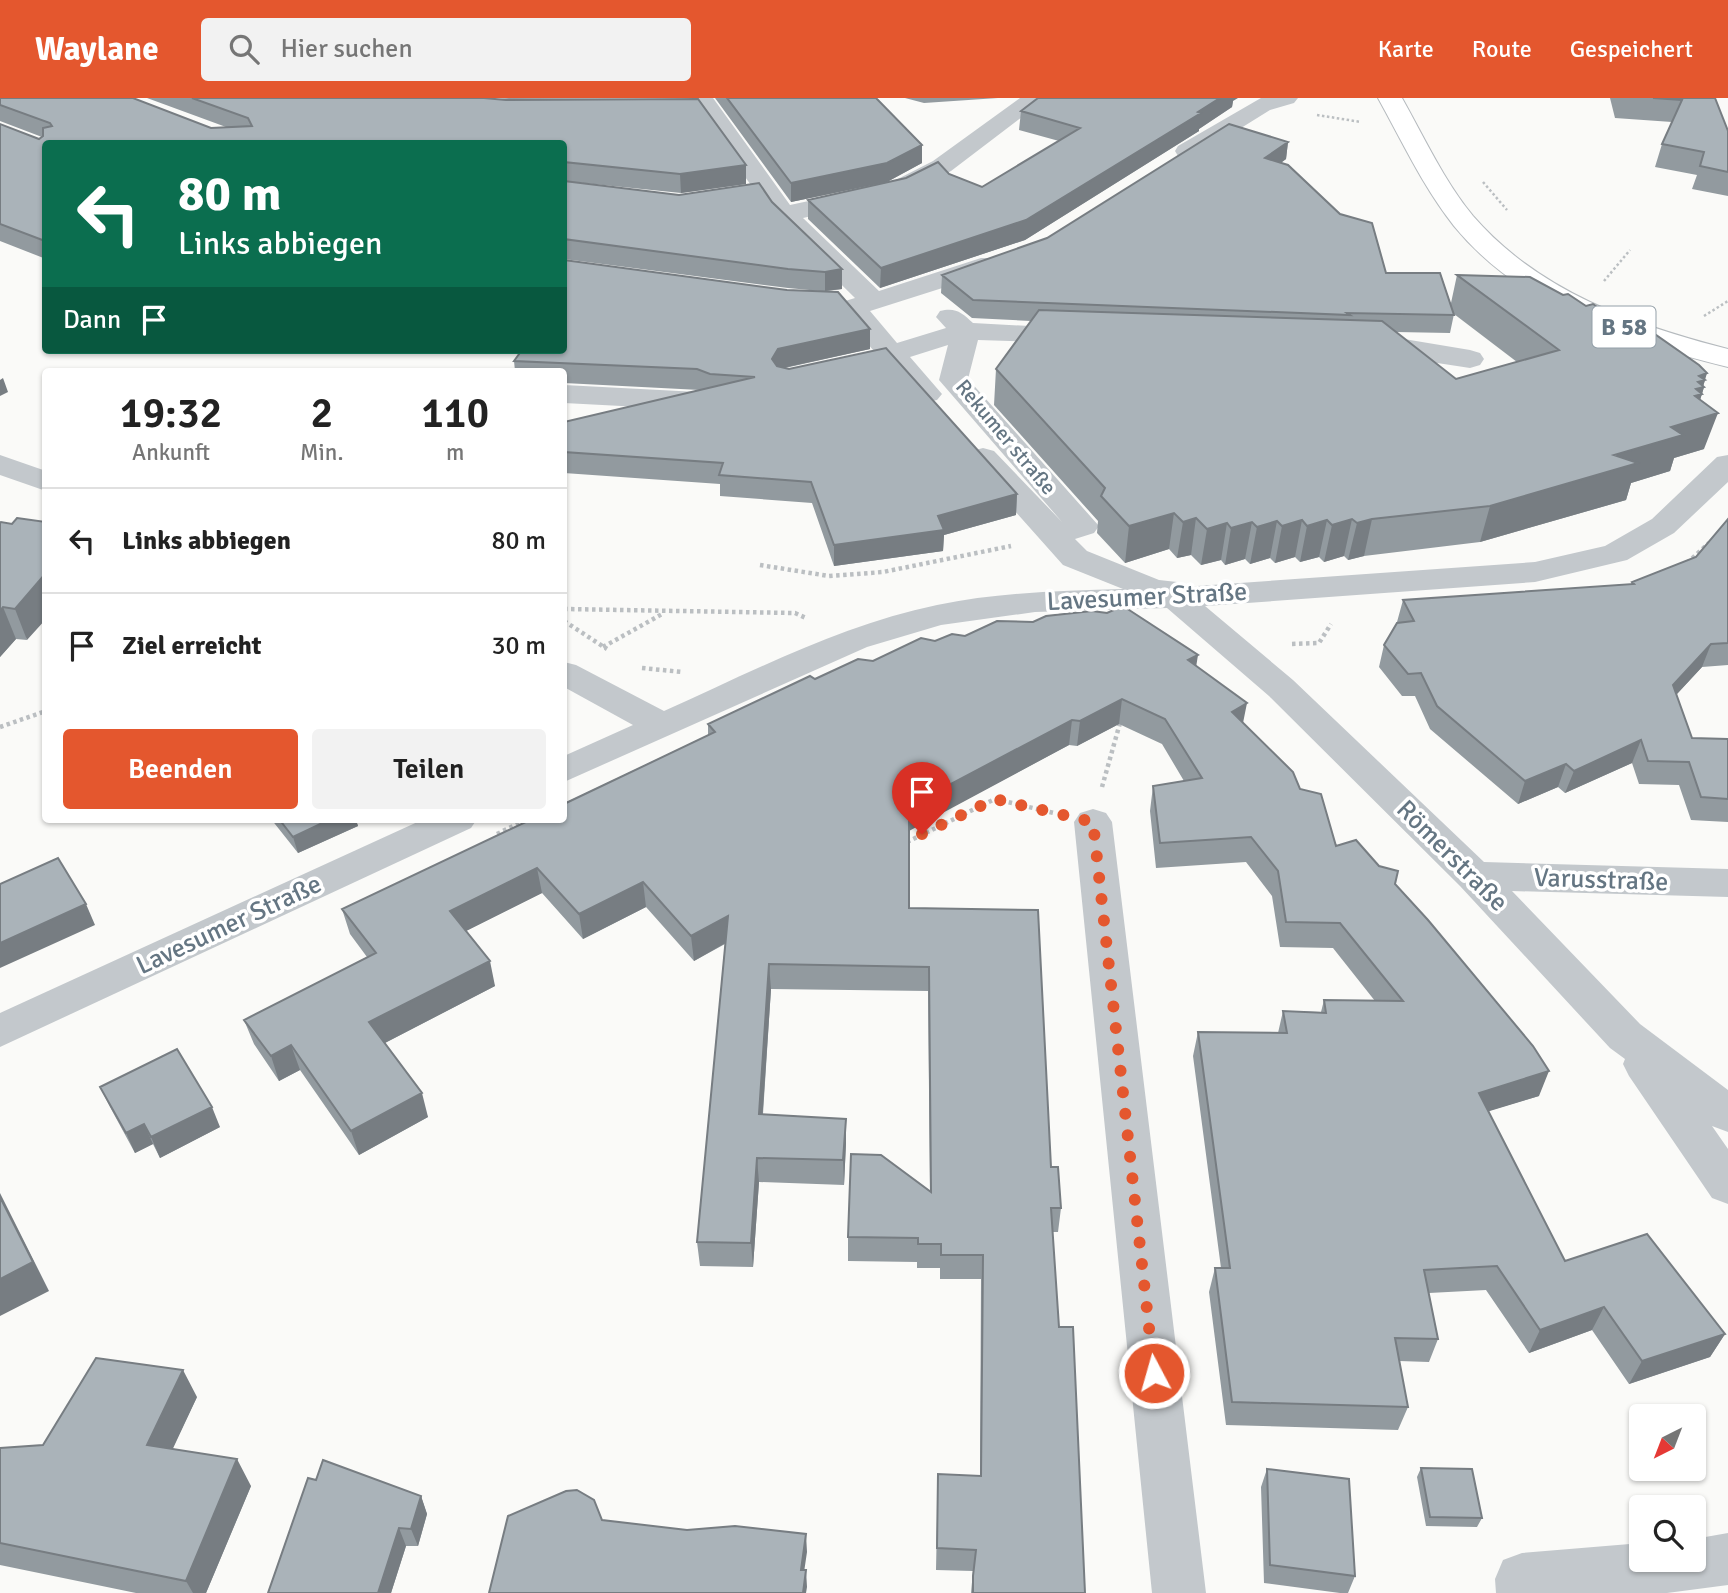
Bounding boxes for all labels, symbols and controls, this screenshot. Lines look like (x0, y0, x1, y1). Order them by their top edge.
search box (201, 18, 691, 81)
text: Waylane (35, 29, 159, 70)
icon: search (225, 30, 263, 68)
text: Hier suchen (281, 33, 413, 65)
text: Karte (1378, 34, 1434, 64)
text: Route (1472, 34, 1532, 64)
text: Gespeichert (1570, 34, 1693, 64)
text: 80 m (178, 164, 281, 224)
icon: left (63, 168, 154, 259)
text: Links abbiegen (178, 224, 382, 263)
icon: arrive (135, 301, 173, 339)
text: Dann (63, 304, 121, 336)
road number: B 58 (1592, 307, 1656, 348)
street label: Rekumer straße (950, 374, 1062, 500)
text: 19:32 (120, 388, 222, 439)
text: 2 (310, 388, 333, 439)
text: 110 (421, 388, 489, 439)
text: Ankunft (132, 438, 210, 467)
text: Min. (300, 438, 343, 467)
text: m (446, 438, 464, 467)
icon: left (63, 522, 101, 560)
text: Links abbiegen (122, 525, 291, 557)
text: 80 m (491, 525, 546, 557)
street label: Lavesumer Straße (1046, 576, 1248, 618)
icon: arrive (63, 627, 101, 665)
text: Ziel erreicht (122, 630, 262, 662)
text: 30 m (491, 630, 546, 662)
button: Beenden (63, 729, 298, 809)
button: Teilen (312, 729, 546, 809)
pin (892, 762, 952, 834)
icon: arrive (903, 773, 941, 811)
street label: Römerstraße (1390, 794, 1514, 918)
street label: Varusstraße (1533, 862, 1669, 898)
street label: Lavesumer Straße (131, 868, 327, 982)
position arrow (1117, 1336, 1191, 1410)
north arrow (1629, 1404, 1706, 1480)
map controls (1629, 1404, 1706, 1572)
button: search (1629, 1495, 1706, 1572)

